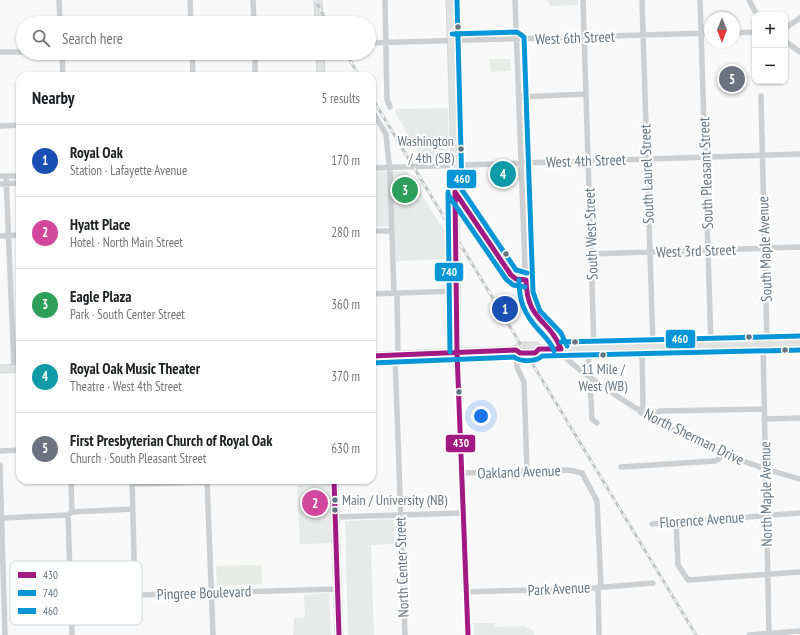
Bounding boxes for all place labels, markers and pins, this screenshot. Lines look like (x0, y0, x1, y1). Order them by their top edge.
unlabelled marker (453, 22, 463, 32)
pin: 5 (719, 64, 745, 94)
place label: Washington / 4th (SB) (397, 132, 455, 167)
marker: Washington / 4th (SB) (456, 144, 466, 154)
pin: 4 (490, 159, 516, 189)
pin: 3 (392, 175, 418, 205)
unlabelled marker (501, 249, 511, 259)
pin: 1 (492, 294, 518, 324)
unlabelled marker (744, 332, 754, 342)
unlabelled marker (570, 337, 580, 347)
unlabelled marker (780, 345, 790, 355)
marker: 11 Mile / West (WB) (598, 350, 608, 360)
place label: 11 Mile / West (WB) (579, 360, 628, 395)
unlabelled marker (454, 387, 464, 397)
pin: 2 (302, 488, 328, 518)
place label: Main / University (NB) (342, 491, 448, 509)
marker: Main / University (NB) (330, 495, 340, 505)
unlabelled marker (330, 505, 340, 515)

